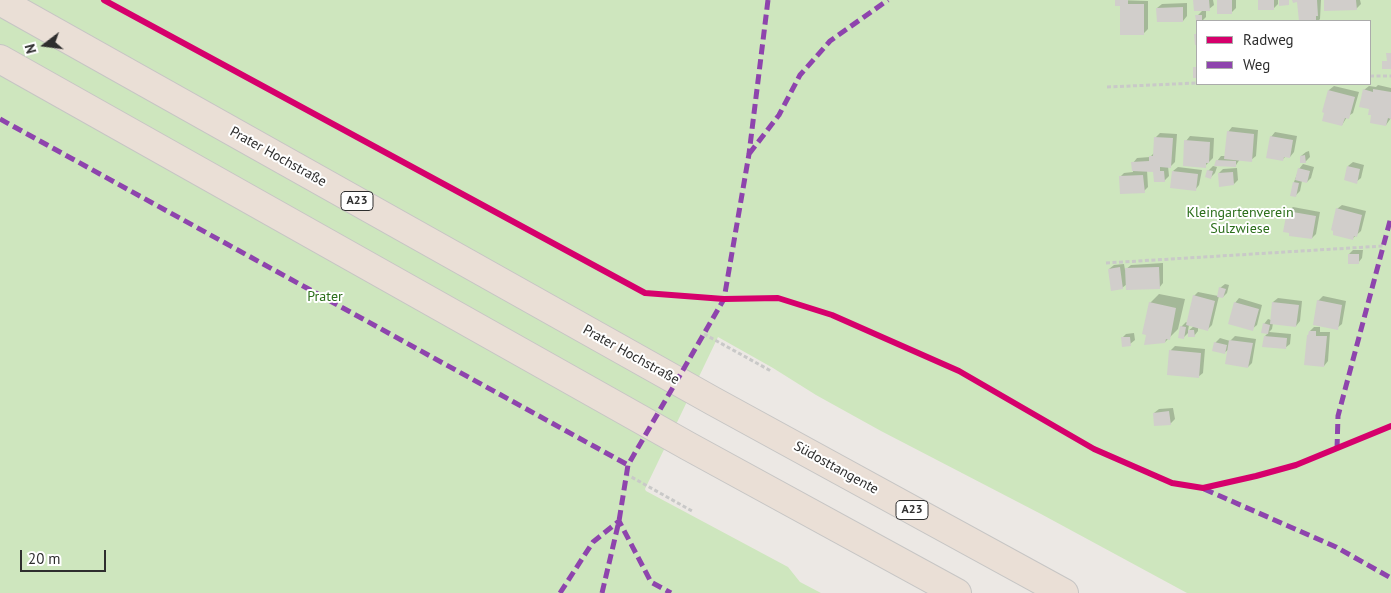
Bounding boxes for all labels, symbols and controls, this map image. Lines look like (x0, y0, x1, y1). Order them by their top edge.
north arrow (20, 20, 70, 70)
legend (1196, 20, 1371, 85)
text: Radweg (1243, 30, 1294, 49)
text: N (21, 42, 40, 56)
text: Weg (1243, 55, 1270, 74)
street label: Prater Hochstraße (227, 124, 329, 190)
road number: A23 (341, 192, 373, 210)
park label: Kleingartenverein Sulzwiese (1186, 205, 1294, 238)
park label: Prater (307, 289, 343, 305)
street label: Prater Hochstraße (580, 322, 682, 388)
street label: Südosttangente (791, 438, 881, 498)
road number: A23 (896, 500, 928, 520)
scale bar (22, 540, 109, 572)
text: 20 m (28, 549, 61, 568)

